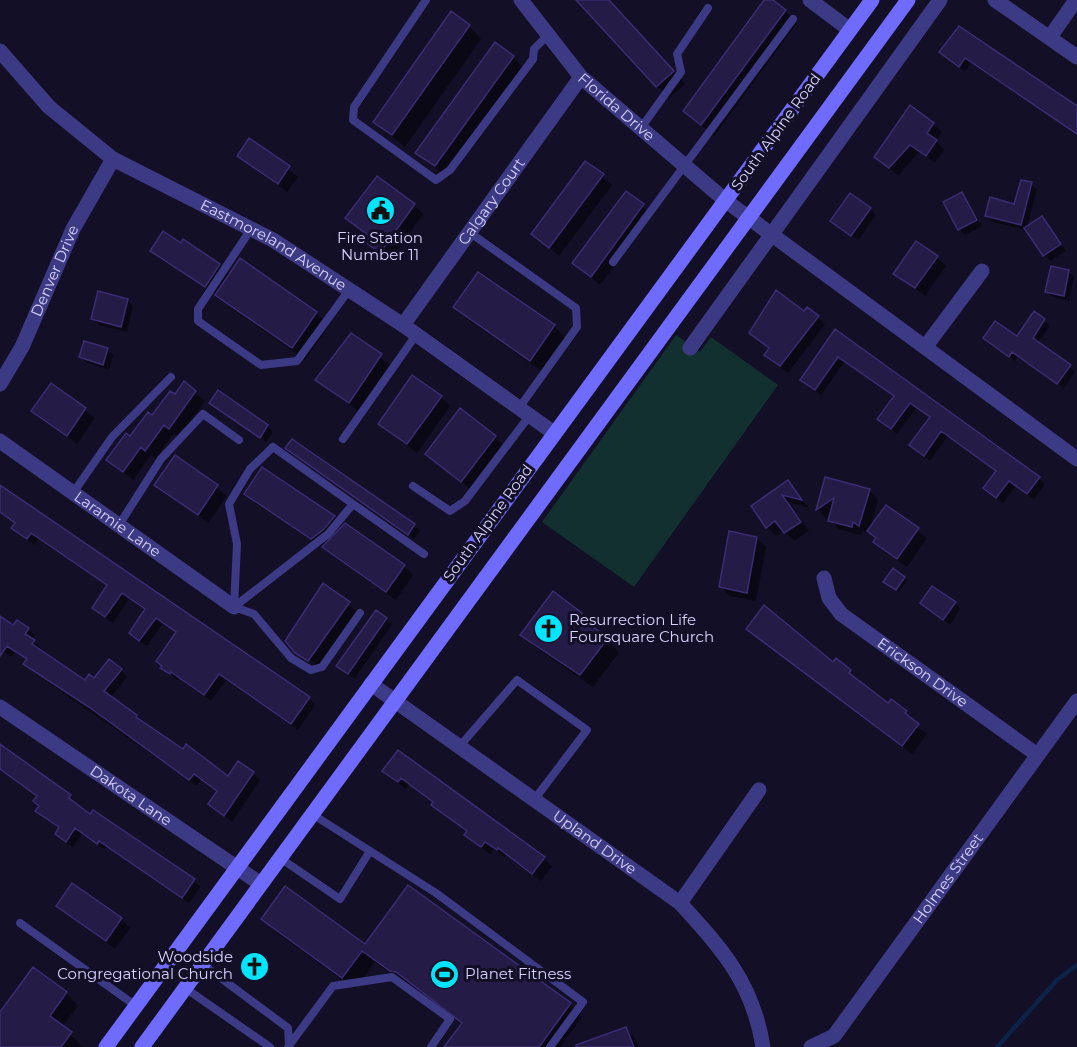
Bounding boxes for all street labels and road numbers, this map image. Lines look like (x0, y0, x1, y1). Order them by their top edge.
street label: Florida Drive (574, 69, 659, 145)
street label: South Alpine Road (727, 69, 824, 194)
street label: Calgary Court (454, 154, 529, 248)
street label: Eastmoreland Avenue (197, 195, 350, 295)
street label: Denver Drive (26, 222, 83, 319)
street label: South Alpine Road (439, 460, 536, 585)
street label: Laramie Lane (71, 487, 165, 561)
street label: Erickson Drive (874, 633, 972, 711)
street label: Dakota Lane (86, 761, 176, 830)
street label: Upland Drive (549, 806, 641, 878)
street label: Holmes Street (909, 829, 987, 927)

